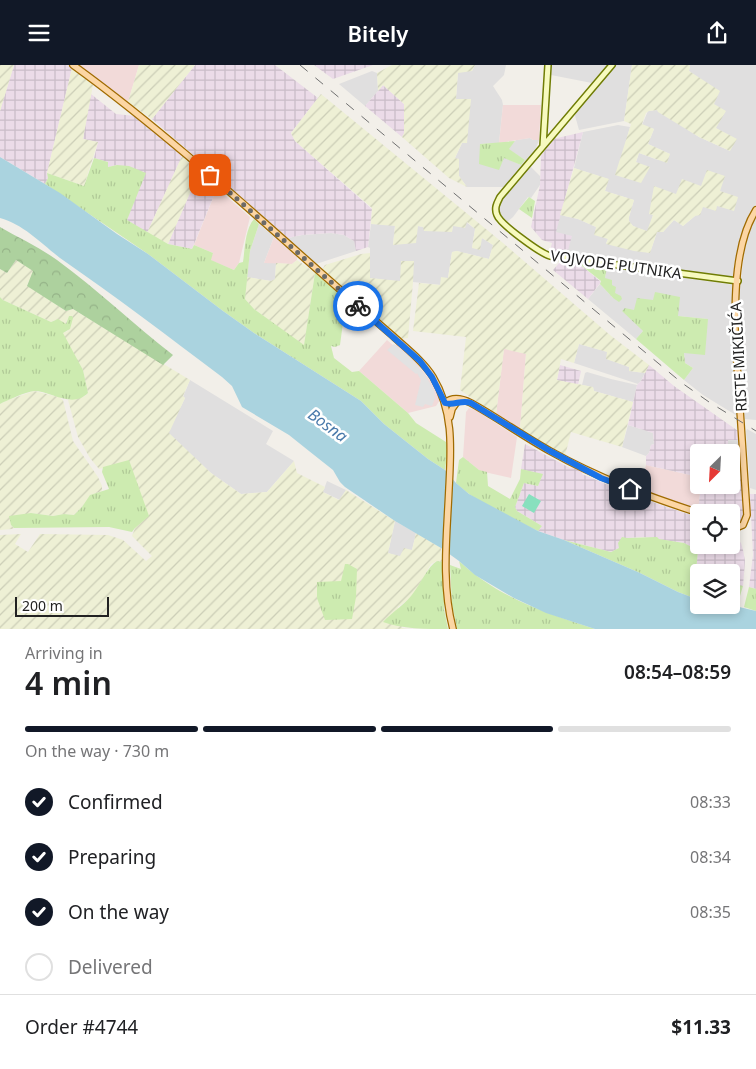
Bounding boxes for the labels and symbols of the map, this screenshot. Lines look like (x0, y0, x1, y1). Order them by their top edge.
pin (189, 154, 231, 196)
street label: VOJVODE PUTNIKA (549, 245, 683, 283)
courier (333, 281, 383, 331)
street label: RISTE MIKIČIĆA (725, 301, 751, 412)
water label: Bosna (304, 403, 352, 447)
north arrow (690, 444, 740, 494)
pin (609, 468, 651, 510)
scale bar (15, 594, 109, 617)

